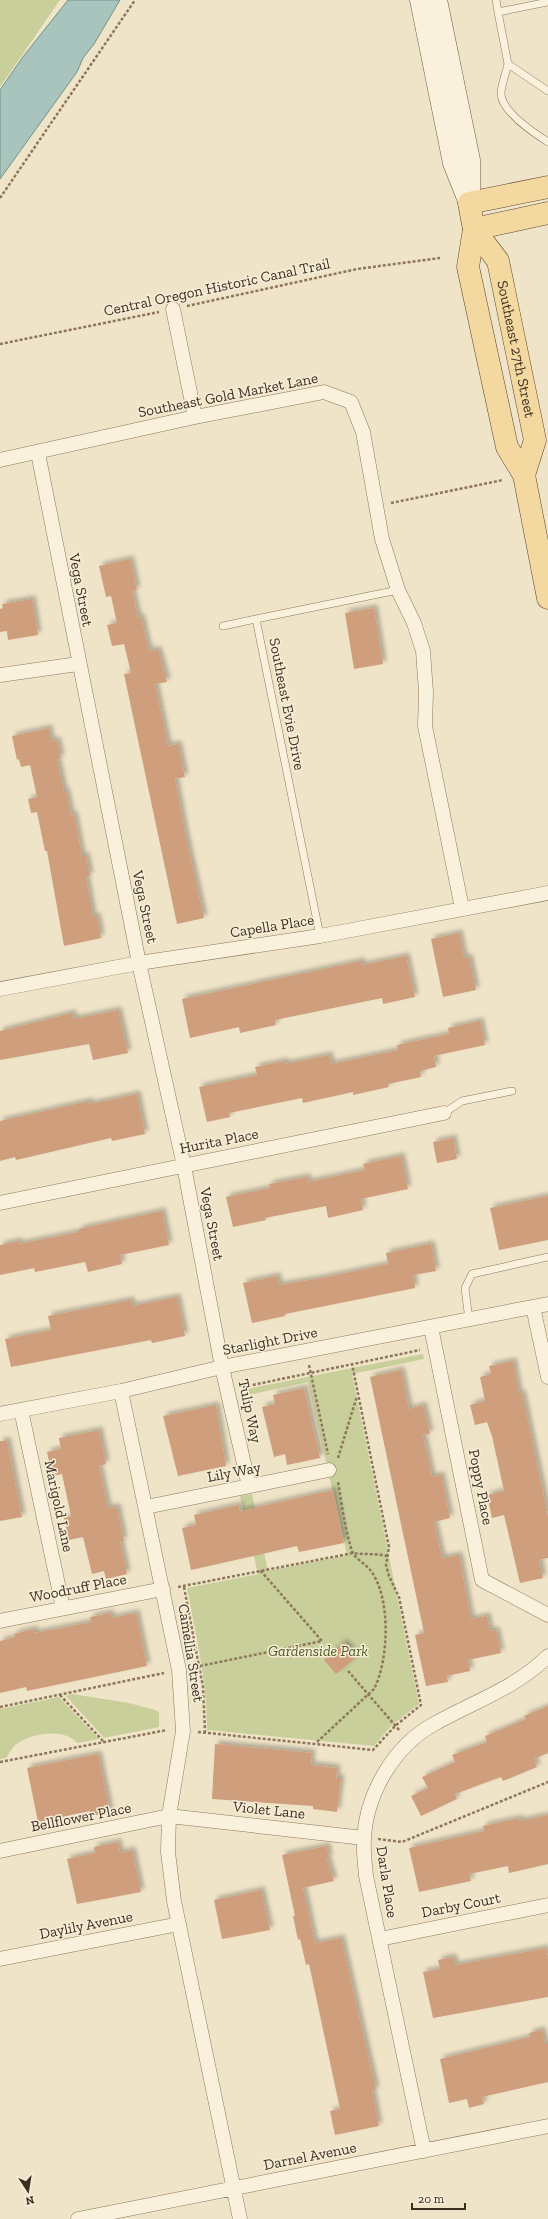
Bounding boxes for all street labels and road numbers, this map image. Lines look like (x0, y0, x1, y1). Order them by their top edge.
street label: Central Oregon Historic Canal Trail (102, 254, 332, 320)
street label: Southeast 27th Street (493, 279, 539, 420)
street label: Southeast Gold Market Lane (137, 369, 319, 421)
street label: Vega Street (65, 551, 97, 629)
street label: Southeast Evie Drive (265, 636, 309, 772)
street label: Vega Street (128, 868, 162, 946)
street label: Capella Place (229, 910, 315, 942)
street label: Hurita Place (178, 1125, 260, 1157)
street label: Vega Street (196, 1185, 228, 1263)
street label: Starlight Drive (221, 1323, 319, 1359)
street label: Tulip Way (234, 1377, 266, 1445)
street label: Poppy Place (465, 1448, 497, 1526)
street label: Marigold Lane (40, 1458, 78, 1554)
street label: Lily Way (206, 1458, 263, 1486)
street label: Woodruff Place (28, 1570, 128, 1606)
street label: Camellia Street (174, 1603, 208, 1704)
street label: Violet Lane (231, 1797, 306, 1823)
street label: Bellflower Place (29, 1798, 133, 1836)
street label: Darla Place (372, 1845, 402, 1919)
street label: Darby Court (420, 1888, 502, 1921)
street label: Daylily Avenue (38, 1907, 134, 1943)
street label: Darnel Avenue (262, 2138, 358, 2174)

